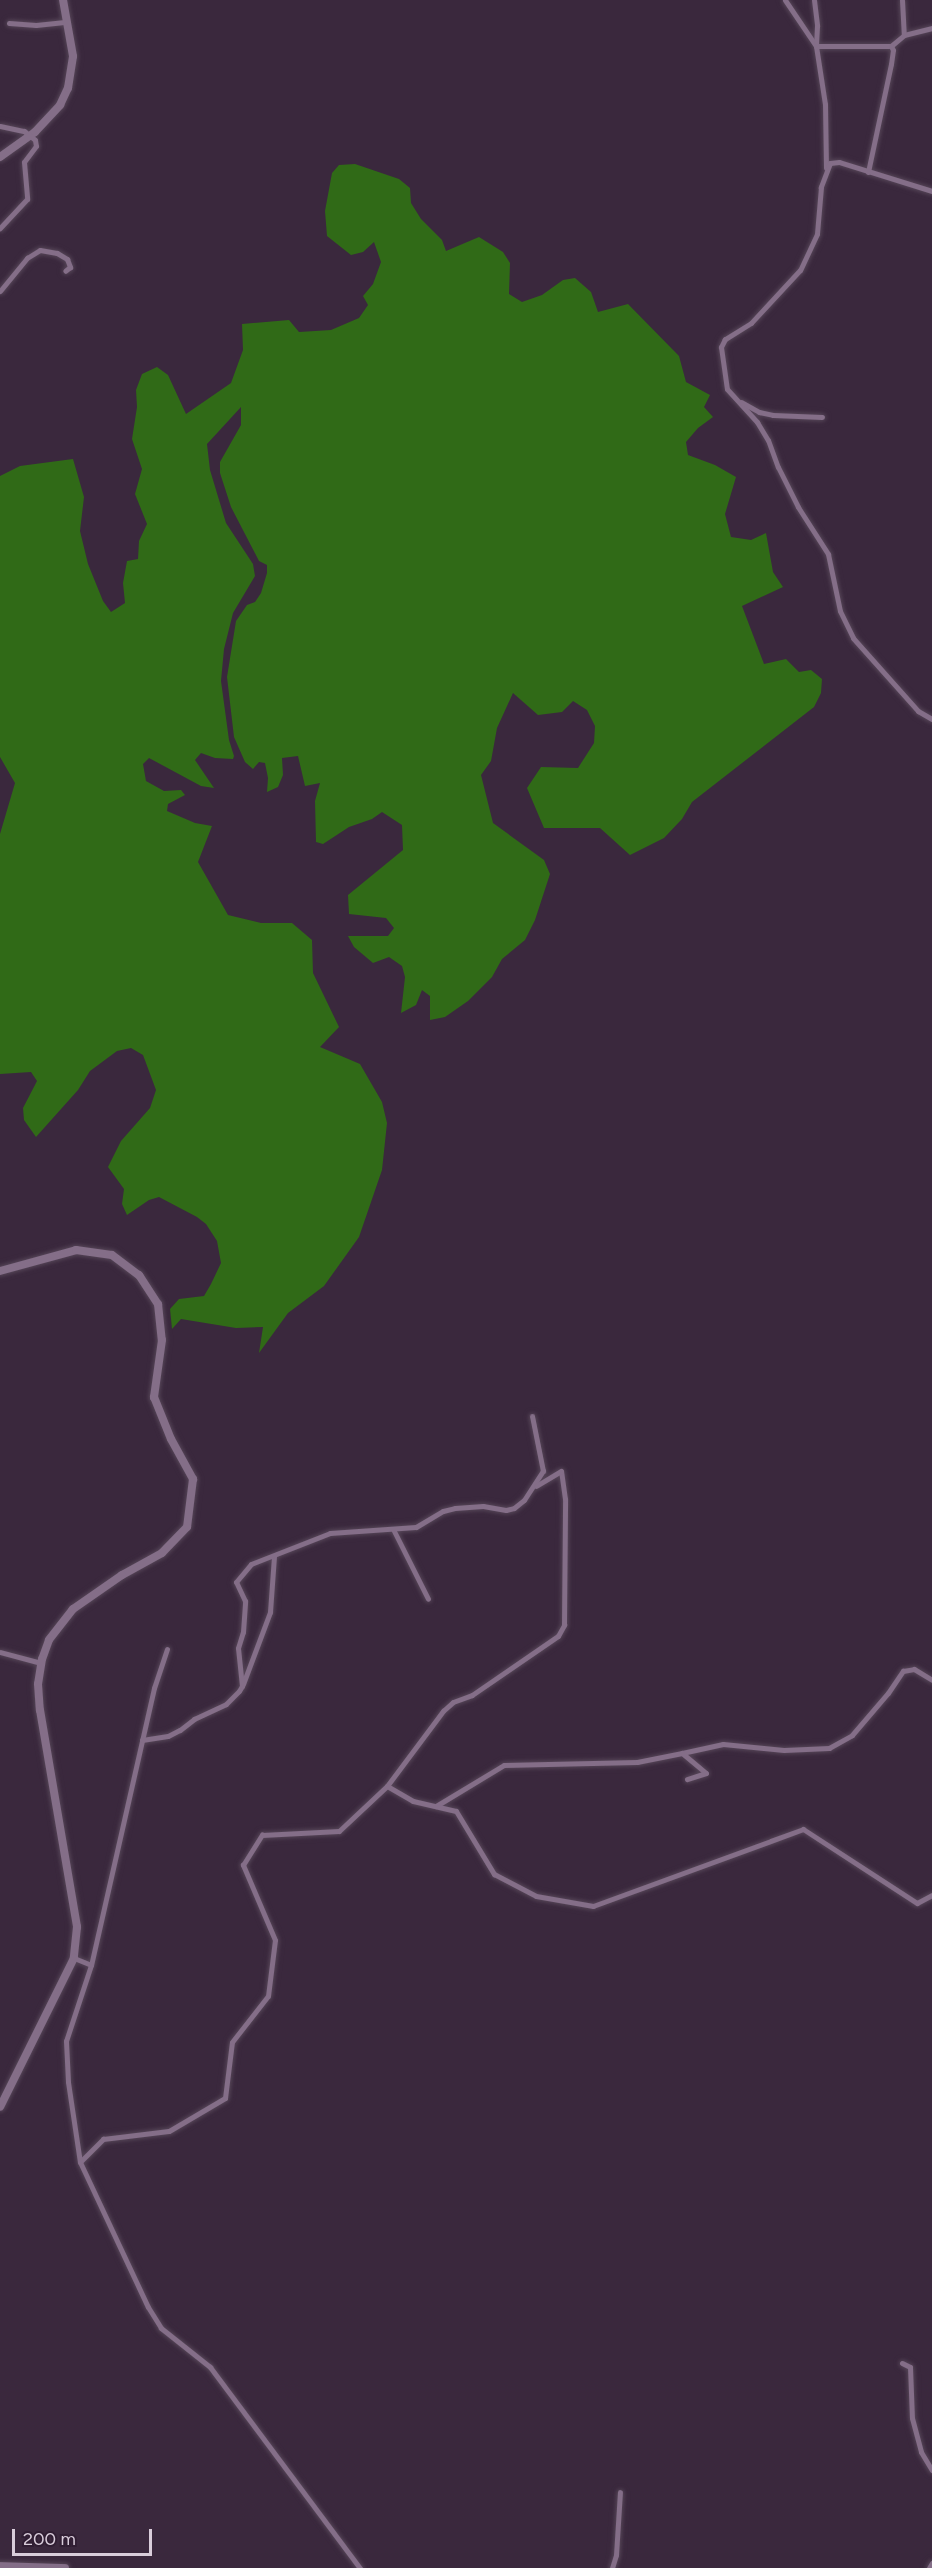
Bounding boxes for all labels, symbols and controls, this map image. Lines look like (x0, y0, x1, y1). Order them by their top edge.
scale bar (15, 2517, 154, 2555)
text: 200 m (23, 2528, 76, 2550)

